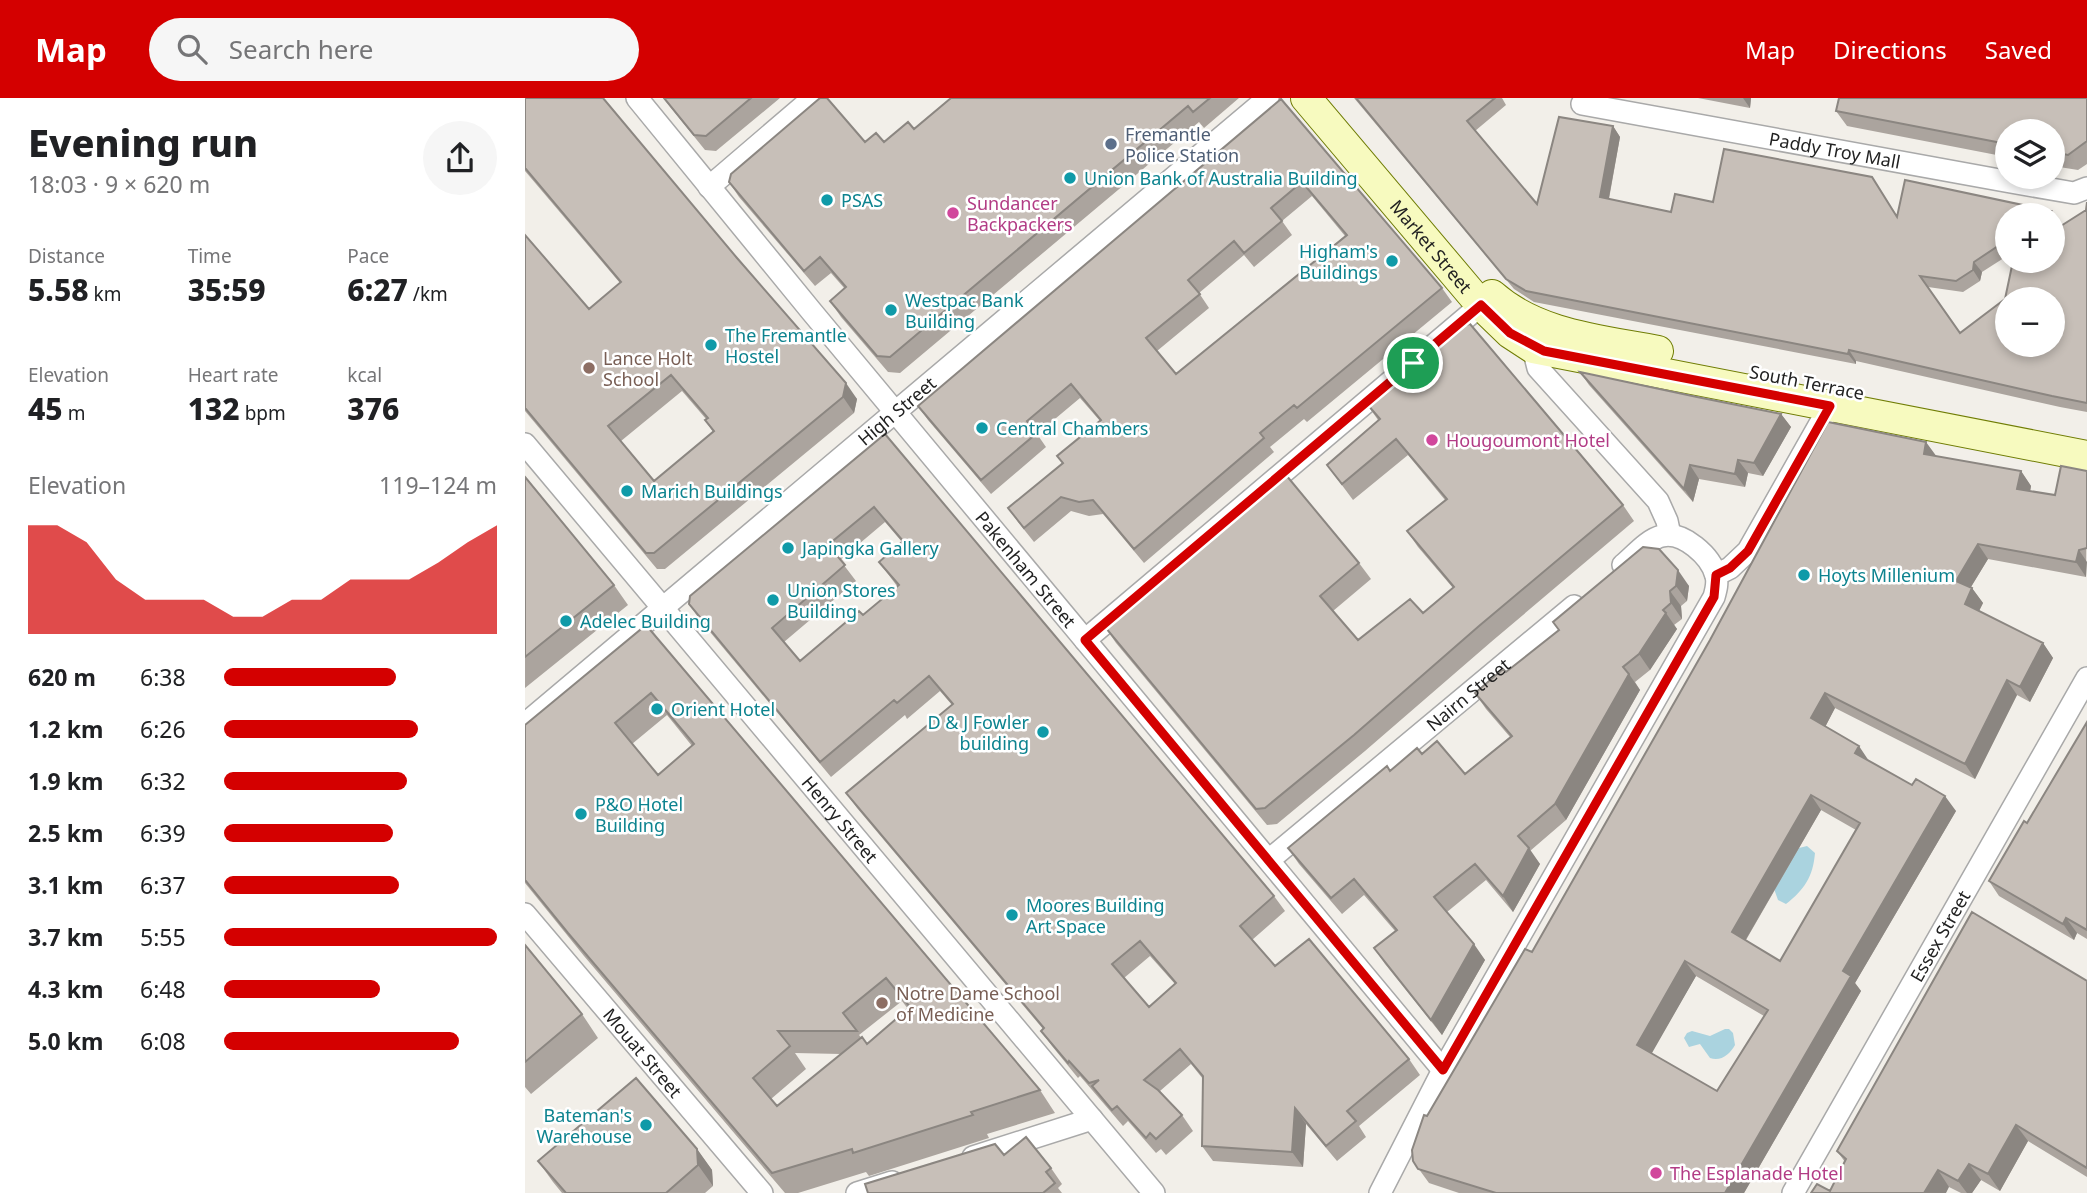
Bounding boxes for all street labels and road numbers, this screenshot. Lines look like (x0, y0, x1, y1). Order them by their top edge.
street label: Paddy Troy Mall (1767, 126, 1903, 174)
street label: Market Street (1385, 194, 1478, 298)
street label: South Terrace (1748, 359, 1866, 405)
street label: High Street (853, 371, 941, 451)
street label: Pakenham Street (970, 506, 1082, 633)
street label: Nairn Street (1421, 652, 1515, 736)
street label: Henry Street (797, 771, 884, 868)
street label: Essex Street (1904, 885, 1976, 986)
street label: Mouat Street (598, 1003, 688, 1103)

